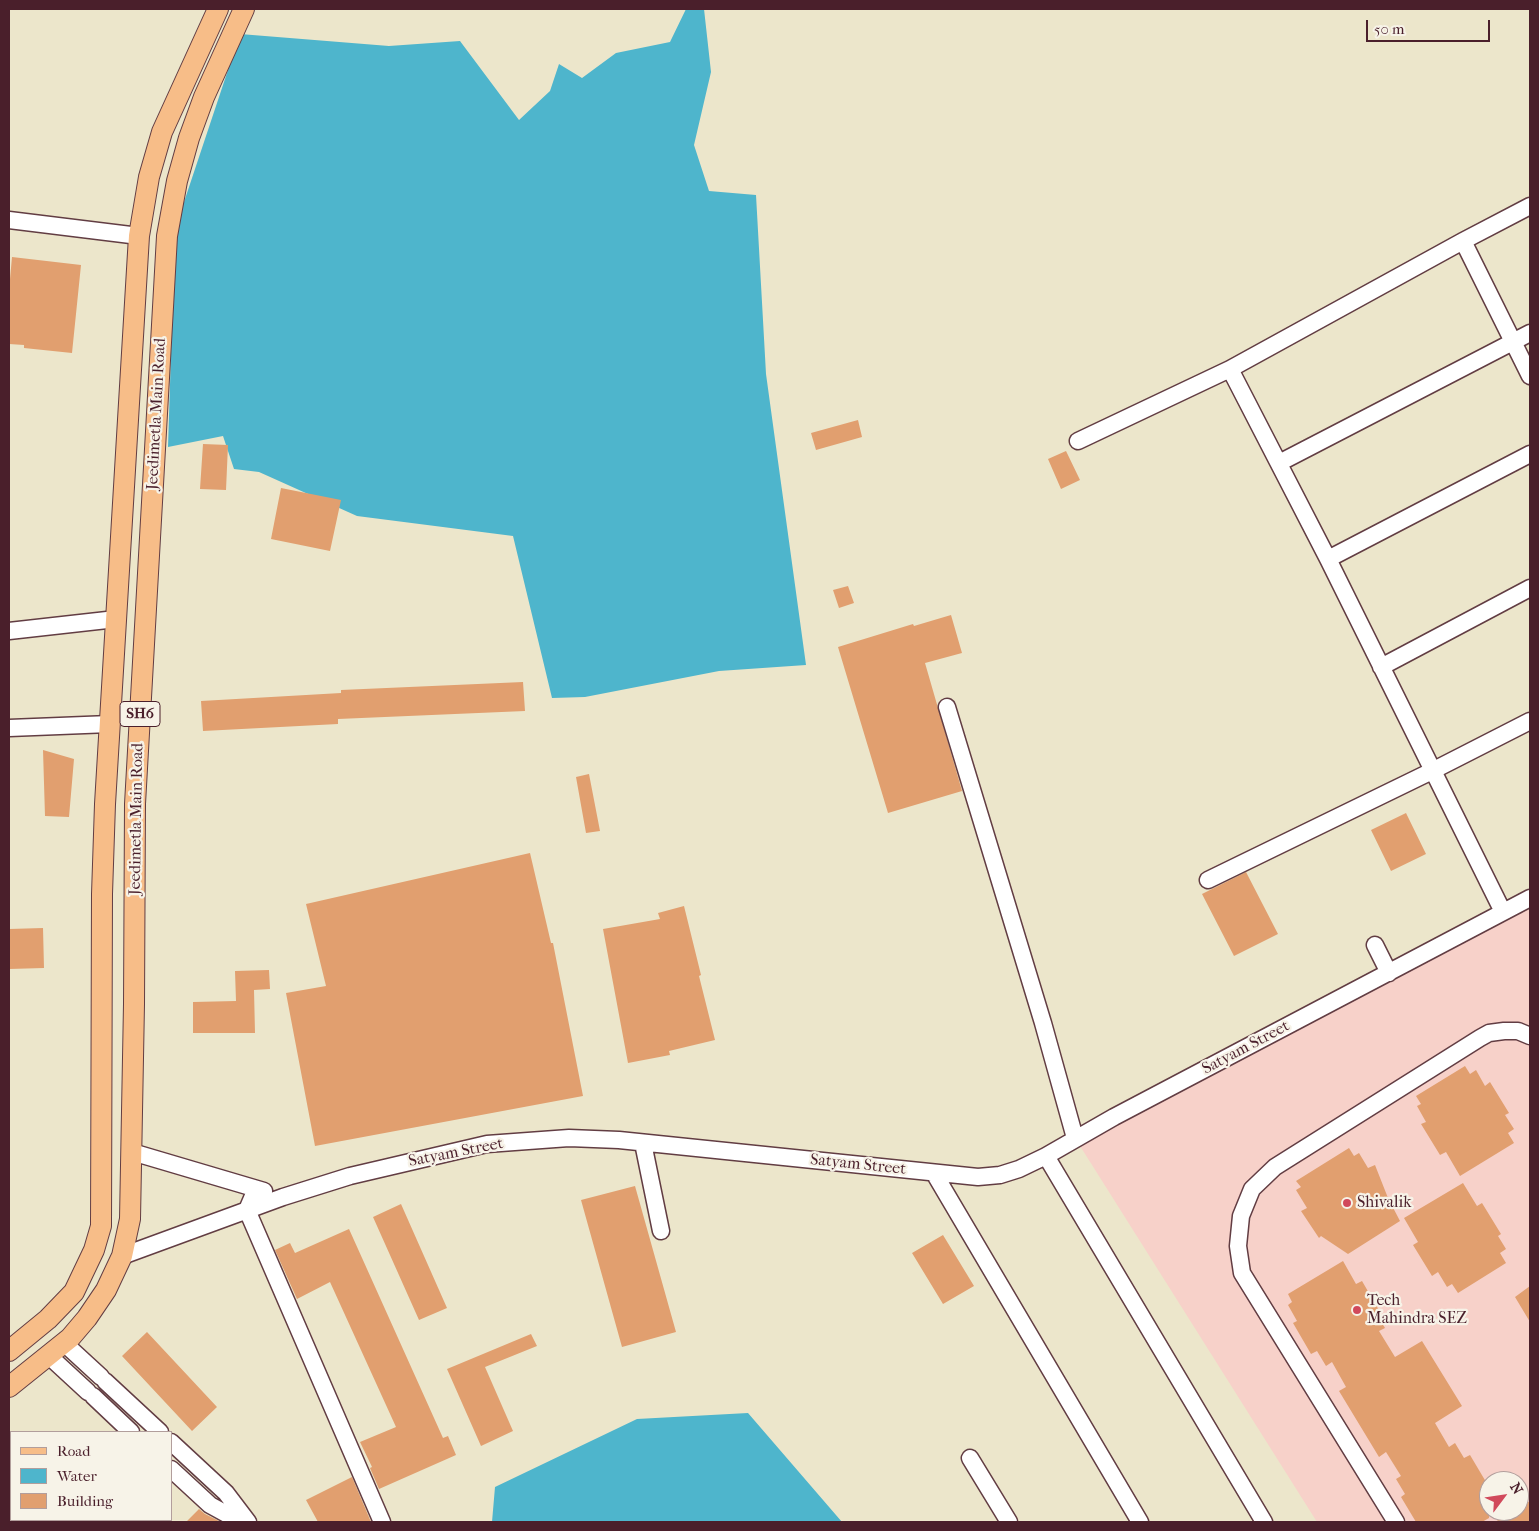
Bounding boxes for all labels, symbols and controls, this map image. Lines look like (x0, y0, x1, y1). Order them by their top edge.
scale bar (1369, 10, 1493, 42)
text: 50 m (1374, 20, 1404, 38)
street label: Jeedimetla Main Road (143, 338, 171, 490)
road number: SH6 (120, 702, 160, 726)
street label: Jeedimetla Main Road (126, 743, 148, 895)
street label: Satyam Street (1199, 1017, 1293, 1079)
street label: Satyam Street (407, 1134, 505, 1172)
street label: Satyam Street (809, 1150, 907, 1180)
place label: Shivalik (1357, 1193, 1411, 1213)
marker: Shivalik (1341, 1197, 1353, 1209)
place label: Tech Mahindra SEZ (1367, 1291, 1467, 1329)
marker: Tech Mahindra SEZ (1351, 1304, 1363, 1316)
legend (10, 1431, 172, 1521)
text: Road (57, 1442, 90, 1460)
text: Water (57, 1467, 97, 1485)
north arrow (1479, 1471, 1529, 1521)
text: N (1506, 1480, 1526, 1497)
text: Building (57, 1492, 113, 1510)

